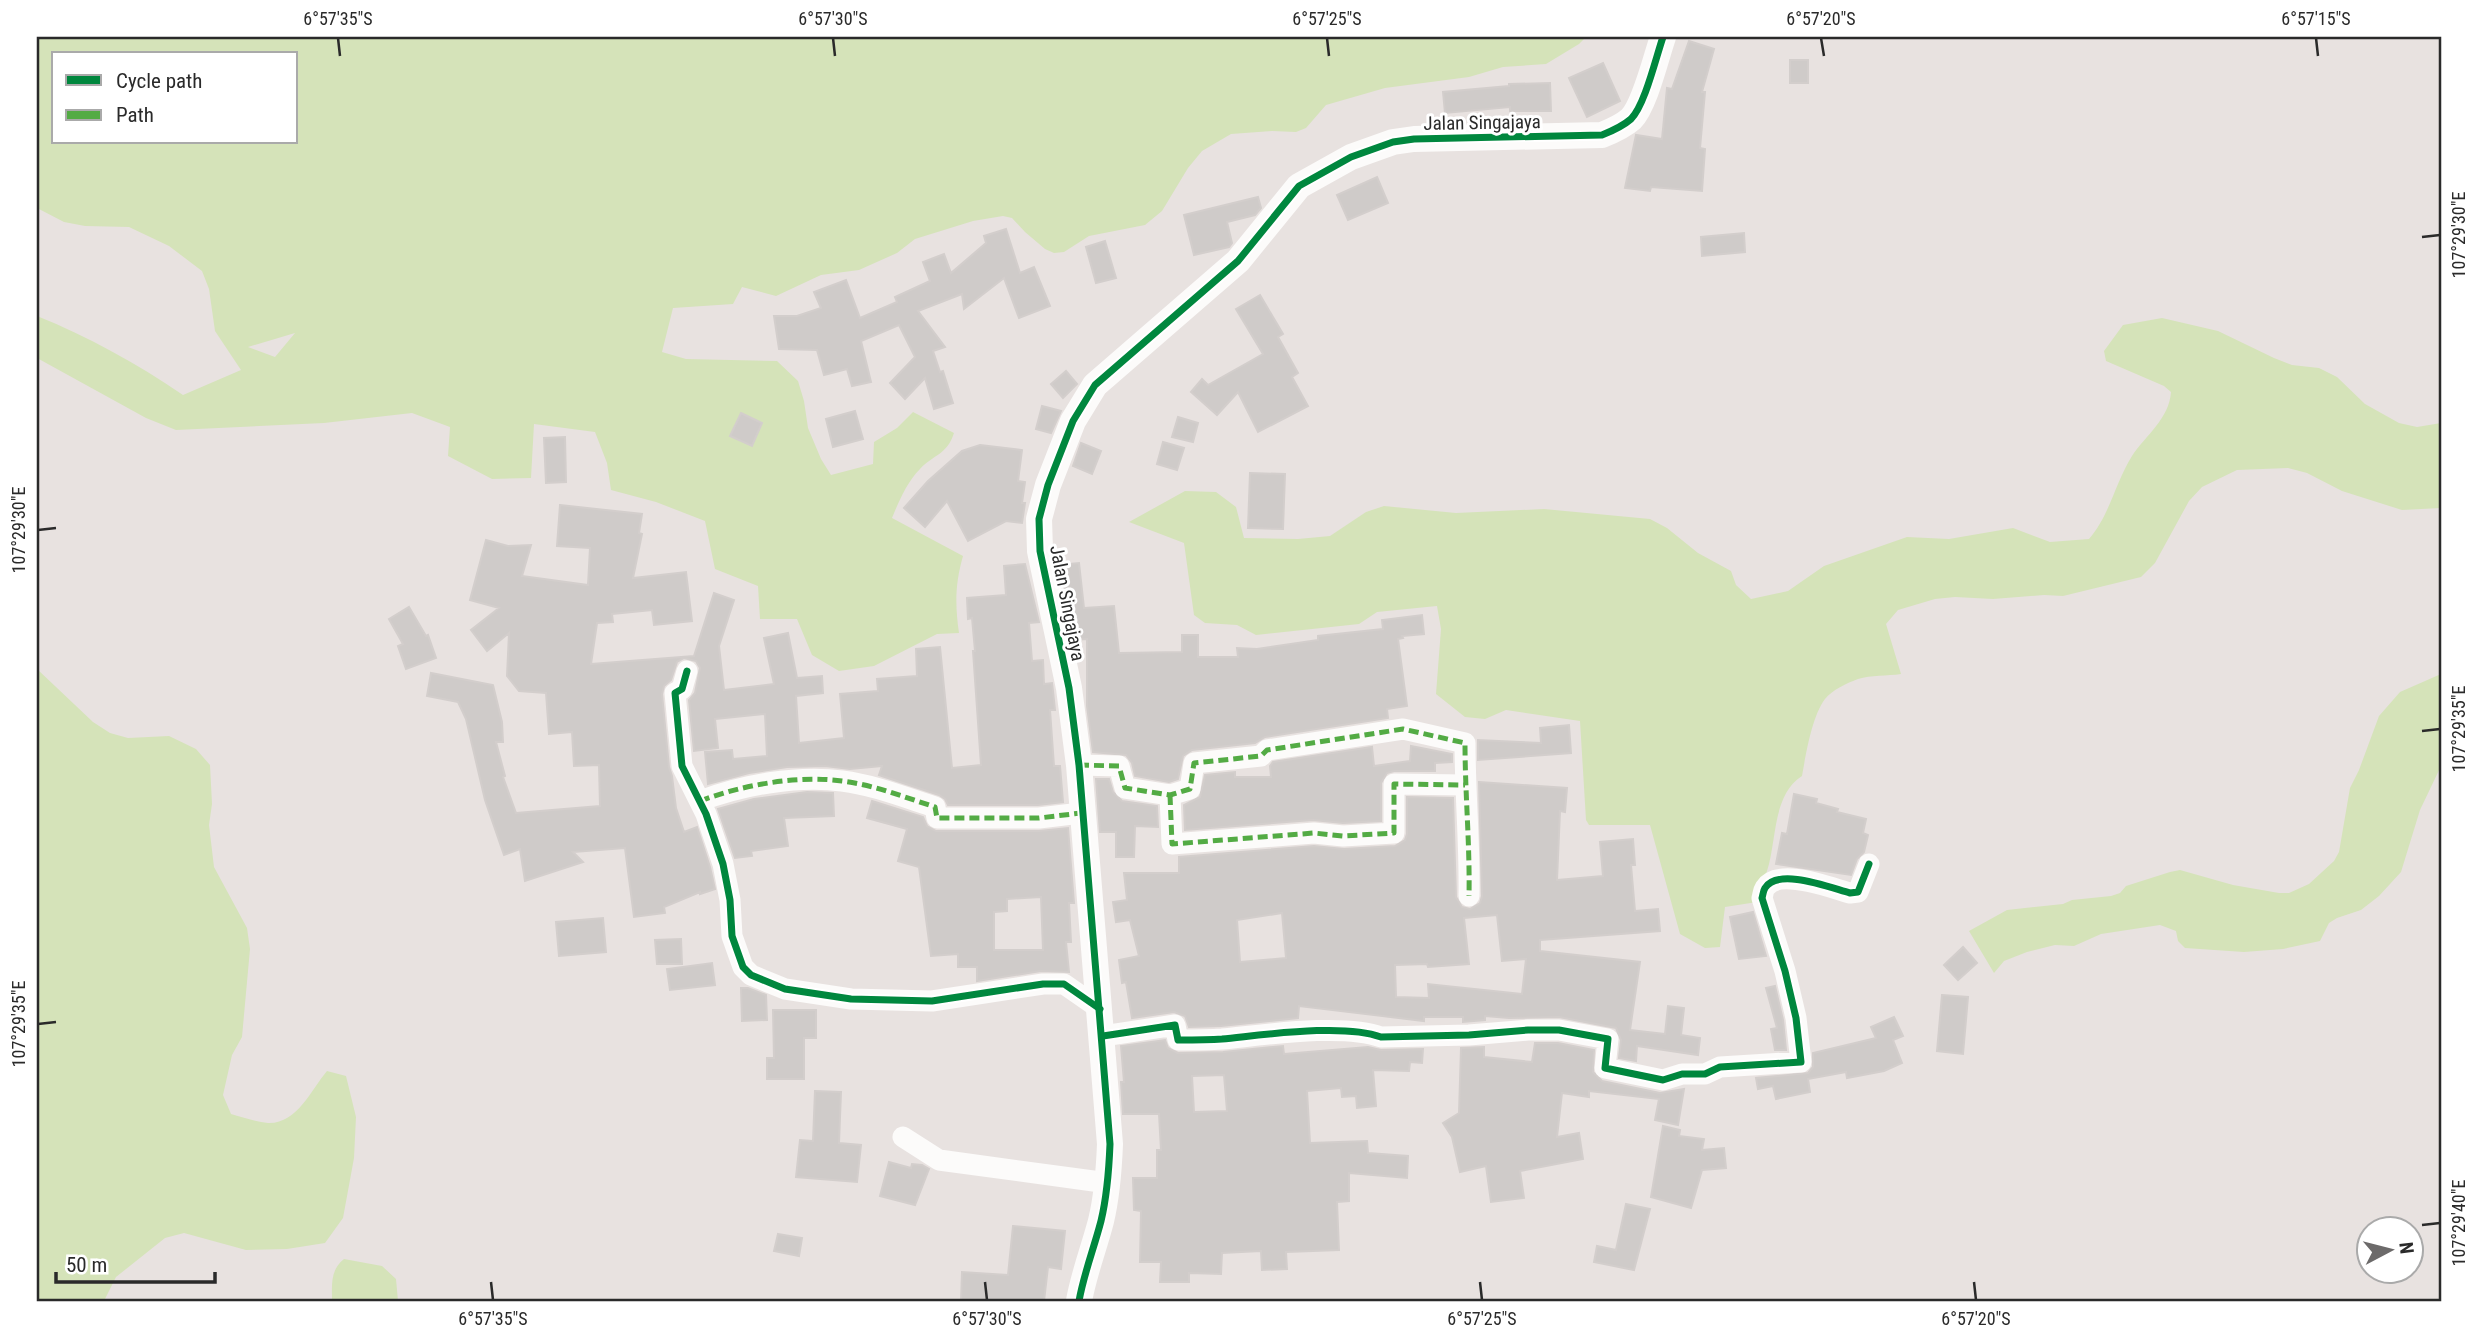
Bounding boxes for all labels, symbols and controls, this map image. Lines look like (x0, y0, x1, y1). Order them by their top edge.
text: 6°57'35"S (303, 8, 373, 29)
text: 6°57'30"S (798, 8, 868, 29)
text: 6°57'25"S (1292, 8, 1362, 29)
text: 6°57'20"S (1786, 8, 1856, 29)
text: 6°57'15"S (2281, 8, 2351, 29)
legend (52, 52, 298, 144)
text: Cycle path (116, 69, 202, 93)
text: Path (116, 103, 154, 127)
street label: Jalan Singajaya (1423, 110, 1541, 135)
text: 107°29'30"E (2448, 192, 2469, 278)
text: 107°29'30"E (8, 487, 29, 573)
street label: Jalan Singajaya (1045, 543, 1090, 663)
text: 107°29'35"E (2448, 686, 2469, 772)
text: 107°29'35"E (8, 981, 29, 1067)
text: 107°29'40"E (2448, 1180, 2469, 1266)
north arrow (2356, 1216, 2426, 1286)
scale bar (56, 1240, 215, 1284)
text: N (2394, 1241, 2419, 1255)
text: 50 m (66, 1253, 107, 1277)
text: 6°57'35"S (458, 1308, 528, 1329)
text: 6°57'30"S (952, 1308, 1022, 1329)
text: 6°57'25"S (1447, 1308, 1517, 1329)
text: 6°57'20"S (1941, 1308, 2011, 1329)

